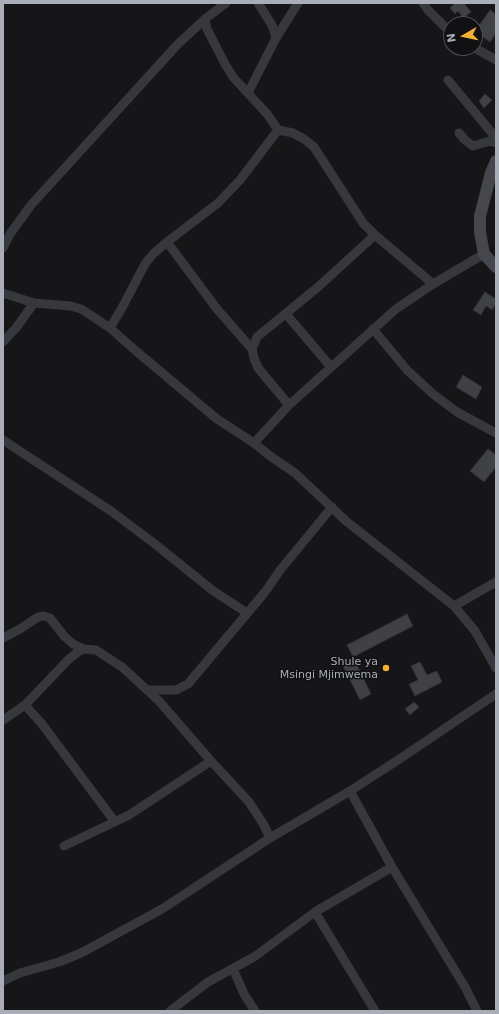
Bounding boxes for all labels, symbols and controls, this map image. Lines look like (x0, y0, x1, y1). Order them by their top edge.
north arrow (443, 16, 483, 56)
text: N (445, 32, 459, 43)
place label: Shule ya Msingi Mjimwema (280, 655, 378, 681)
marker: Shule ya Msingi Mjimwema (381, 663, 391, 673)

